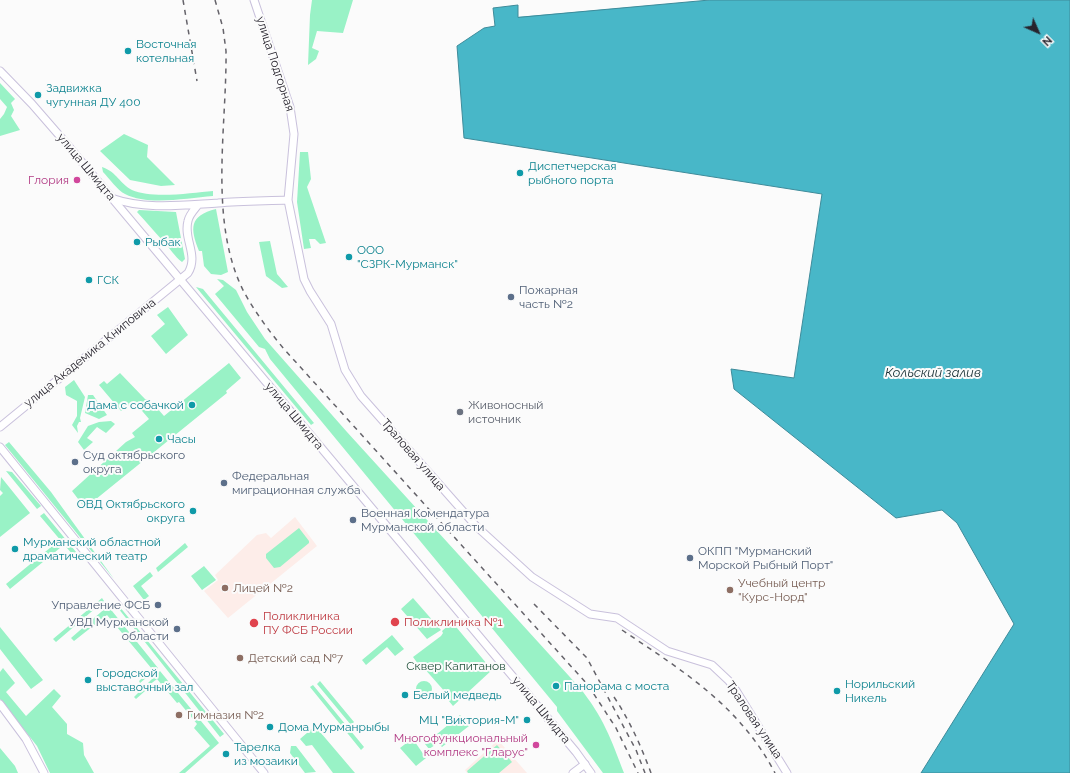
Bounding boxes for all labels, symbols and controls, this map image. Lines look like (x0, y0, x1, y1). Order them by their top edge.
north arrow (1018, 12, 1058, 52)
street label: улица Подгорная (253, 15, 297, 113)
text: N (1039, 33, 1054, 48)
place label: Восточная котельная (136, 37, 197, 65)
marker: Восточная котельная (123, 46, 133, 56)
place label: Задвижка чугунная ДУ 400 (46, 81, 141, 109)
marker: Задвижка чугунная ДУ 400 (33, 90, 43, 100)
street label: улица Шмидта (54, 131, 118, 203)
place label: Диспетчерская рыбного порта (528, 159, 616, 187)
marker: Диспетчерская рыбного порта (515, 168, 525, 178)
place label: Глория (28, 173, 69, 187)
marker: Глория (72, 175, 82, 185)
place label: Рыбак (145, 235, 181, 249)
marker: Рыбак (132, 237, 142, 247)
place label: ООО "СЗРК-Мурманск" (357, 243, 458, 271)
marker: ООО "СЗРК-Мурманск" (344, 252, 354, 262)
place label: ГСК (97, 273, 119, 287)
marker: ГСК (84, 275, 94, 285)
place label: Пожарная часть №2 (519, 283, 578, 311)
marker: Пожарная часть №2 (506, 292, 516, 302)
street label: улица Академика Книповича (21, 295, 159, 411)
water label: Кольский залив (885, 365, 981, 381)
street label: улица Шмидта (262, 380, 326, 452)
place label: Дама с собачкой (87, 398, 184, 412)
place label: Живоносный источник (468, 398, 543, 426)
marker: Дама с собачкой (187, 400, 197, 410)
marker: Живоносный источник (455, 407, 465, 417)
street label: Траловая улица (378, 416, 448, 494)
place label: Часы (167, 432, 196, 446)
marker: Часы (154, 434, 164, 444)
place label: Суд октябрьского округа (83, 448, 185, 476)
marker: Суд октябрьского округа (70, 457, 80, 467)
place label: Федеральная миграционная служба (232, 469, 361, 497)
marker: Федеральная миграционная служба (219, 478, 229, 488)
place label: ОВД Октябрьского округа (77, 497, 185, 525)
marker: ОВД Октябрьского округа (188, 506, 198, 516)
place label: Военная Комендатура Мурманской области (361, 506, 489, 534)
marker: Военная Комендатура Мурманской области (348, 515, 358, 525)
place label: Мурманский областной драматический театр (23, 535, 161, 563)
marker: Мурманский областной драматический театр (10, 544, 20, 554)
place label: ОКПП "Мурманский Морской Рыбный Порт" (698, 544, 833, 572)
marker: ОКПП "Мурманский Морской Рыбный Порт" (685, 553, 695, 563)
place label: Учебный центр "Курс-Норд" (738, 576, 825, 604)
place label: Лицей №2 (233, 581, 293, 595)
marker: Лицей №2 (220, 583, 230, 593)
marker: Учебный центр "Курс-Норд" (725, 585, 735, 595)
place label: Управление ФСБ (52, 598, 150, 612)
marker: Управление ФСБ (153, 600, 163, 610)
place label: Поликлиника ПУ ФСБ России (263, 609, 353, 637)
place label: УВД Мурманской области (69, 615, 169, 643)
place label: Поликлиника №1 (404, 615, 503, 629)
marker: Поликлиника №1 (389, 616, 401, 628)
marker: Поликлиника ПУ ФСБ России (248, 617, 260, 629)
marker: УВД Мурманской области (172, 624, 182, 634)
place label: Детский сад №7 (248, 651, 343, 665)
marker: Детский сад №7 (235, 653, 245, 663)
park label: Сквер Капитанов (406, 659, 506, 673)
place label: Городской выставочный зал (96, 666, 193, 694)
street label: улица Шмидта (509, 674, 573, 746)
marker: Городской выставочный зал (83, 675, 93, 685)
place label: Норильский Никель (845, 677, 915, 705)
place label: Панорама с моста (564, 679, 669, 693)
street label: Траловая улица (723, 679, 785, 761)
marker: Панорама с моста (551, 681, 561, 691)
marker: Норильский Никель (832, 686, 842, 696)
place label: Белый медведь (413, 688, 502, 702)
marker: Белый медведь (400, 690, 410, 700)
place label: Гимназия №2 (187, 708, 264, 722)
marker: Гимназия №2 (174, 710, 184, 720)
place label: МЦ "Виктория-М" (419, 713, 519, 727)
marker: МЦ "Виктория-М" (522, 715, 532, 725)
place label: Дома Мурманрыбы (278, 720, 389, 734)
marker: Дома Мурманрыбы (265, 722, 275, 732)
place label: Многофункциональный комплекс "Гларус" (394, 731, 528, 759)
place label: Тарелка из мозаики (234, 740, 298, 768)
marker: Многофункциональный комплекс "Гларус" (531, 740, 541, 750)
marker: Тарелка из мозаики (221, 749, 231, 759)

